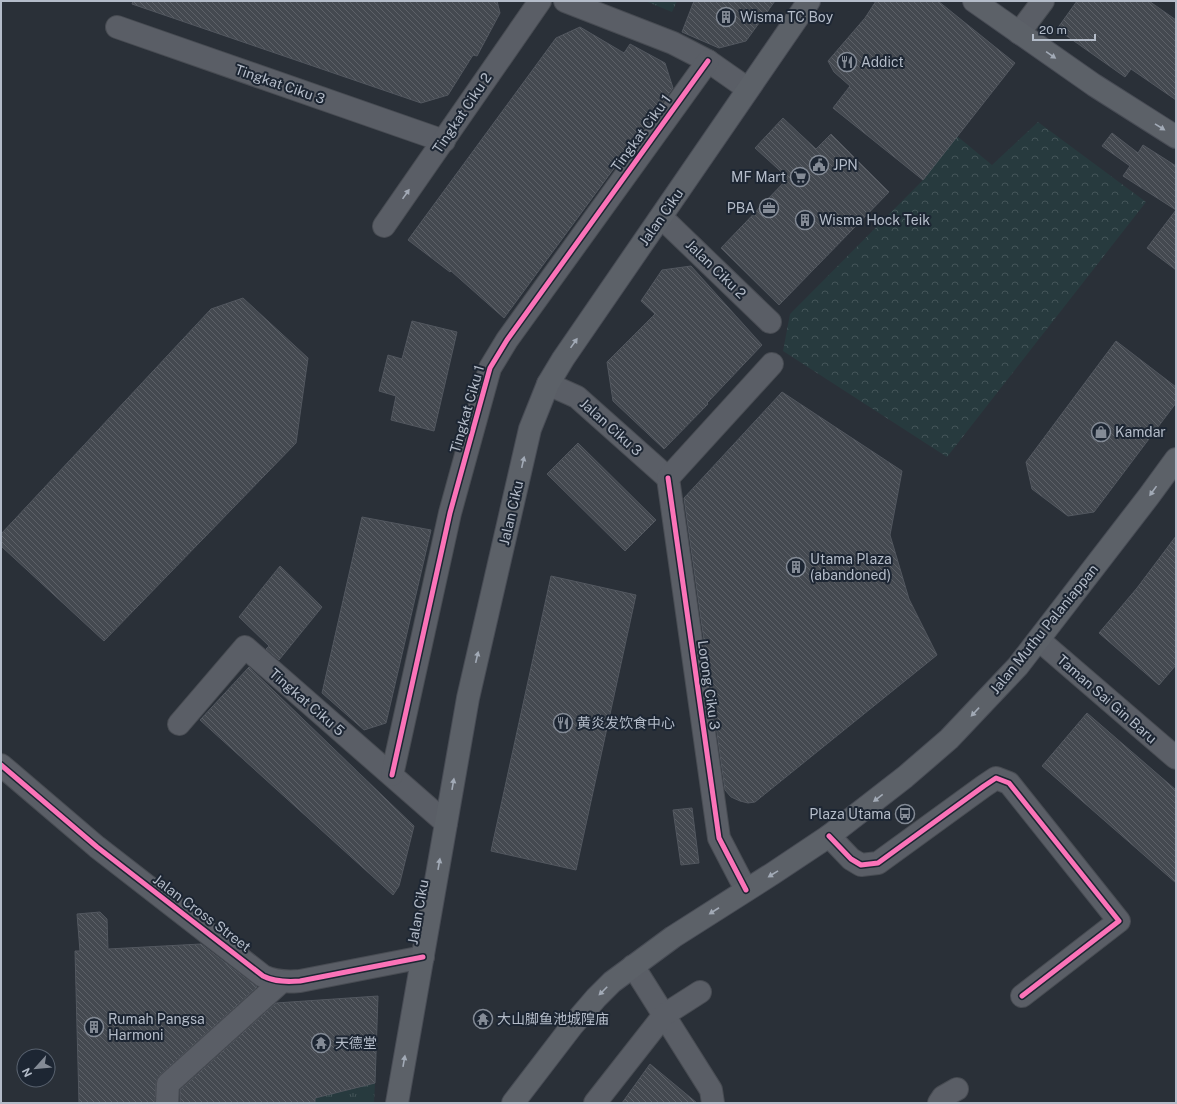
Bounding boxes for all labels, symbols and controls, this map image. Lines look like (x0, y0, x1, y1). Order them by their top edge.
building icon: Wisma TC Boy (715, 6, 737, 28)
place label: Wisma TC Boy (740, 9, 834, 25)
scale bar (1033, 16, 1095, 42)
text: 20 m (1039, 23, 1067, 37)
restaurant icon: Addict (836, 51, 858, 73)
one-way arrow (1046, 51, 1057, 60)
place label: Addict (861, 54, 904, 70)
street label: Tingkat Ciku 3 (233, 61, 327, 107)
street label: Tingkat Ciku 2 (429, 70, 495, 156)
street label: Tingkat Ciku 1 (608, 92, 674, 174)
one-way arrow (1154, 123, 1166, 130)
public building icon: JPN (808, 154, 830, 176)
place label: JPN (833, 157, 858, 173)
supermarket icon: MF Mart (789, 166, 811, 188)
place label: MF Mart (731, 169, 786, 185)
street label: Jalan Ciku (636, 186, 686, 248)
one-way arrow (402, 189, 410, 199)
office icon: PBA (758, 197, 780, 219)
place label: PBA (727, 200, 755, 216)
building icon: Wisma Hock Teik (794, 209, 816, 231)
place label: Wisma Hock Teik (819, 212, 930, 228)
street label: Jalan Ciku 2 (683, 236, 749, 302)
one-way arrow (570, 338, 578, 349)
street label: Tingkat Ciku 1 (447, 363, 487, 455)
street label: Jalan Ciku 3 (577, 395, 645, 459)
shop icon: Kamdar (1090, 421, 1112, 443)
place label: Kamdar (1115, 424, 1166, 440)
one-way arrow (520, 456, 526, 468)
street label: Jalan Ciku (496, 479, 526, 547)
one-way arrow (1149, 485, 1157, 496)
place label: Utama Plaza (abandoned) (810, 551, 892, 583)
building icon: Utama Plaza (abandoned) (785, 556, 807, 578)
street label: Jalan Muthu Palaniappan (987, 561, 1101, 697)
street label: Lorong Ciku 3 (695, 639, 723, 731)
one-way arrow (475, 650, 481, 663)
street label: Taman Sai Gin Baru (1054, 651, 1160, 747)
street label: Tingkat Ciku 5 (266, 665, 348, 739)
one-way arrow (971, 707, 980, 717)
restaurant icon: 黄炎发饮食中心 (552, 712, 574, 734)
place label: 黄炎发饮食中心 (577, 715, 675, 731)
one-way arrow (450, 778, 456, 790)
one-way arrow (873, 793, 883, 801)
bus stop icon: Plaza Utama (894, 803, 916, 825)
place label: Plaza Utama (809, 806, 891, 822)
one-way arrow (436, 858, 442, 870)
one-way arrow (768, 870, 778, 878)
street label: Jalan Cross Street (150, 871, 254, 955)
street label: Jalan Ciku (404, 878, 432, 946)
one-way arrow (709, 907, 719, 915)
one-way arrow (598, 986, 608, 996)
temple icon: 大山脚鱼池城隍庙 (472, 1008, 494, 1030)
place label: Rumah Pangsa Harmoni (108, 1011, 205, 1043)
place label: 大山脚鱼池城隍庙 (497, 1011, 609, 1027)
building icon: Rumah Pangsa Harmoni (83, 1016, 105, 1038)
temple icon: 天德堂 (310, 1032, 332, 1054)
place label: 天德堂 (335, 1035, 377, 1051)
north arrow (16, 1048, 56, 1088)
one-way arrow (402, 1055, 408, 1067)
text: N (20, 1066, 34, 1079)

